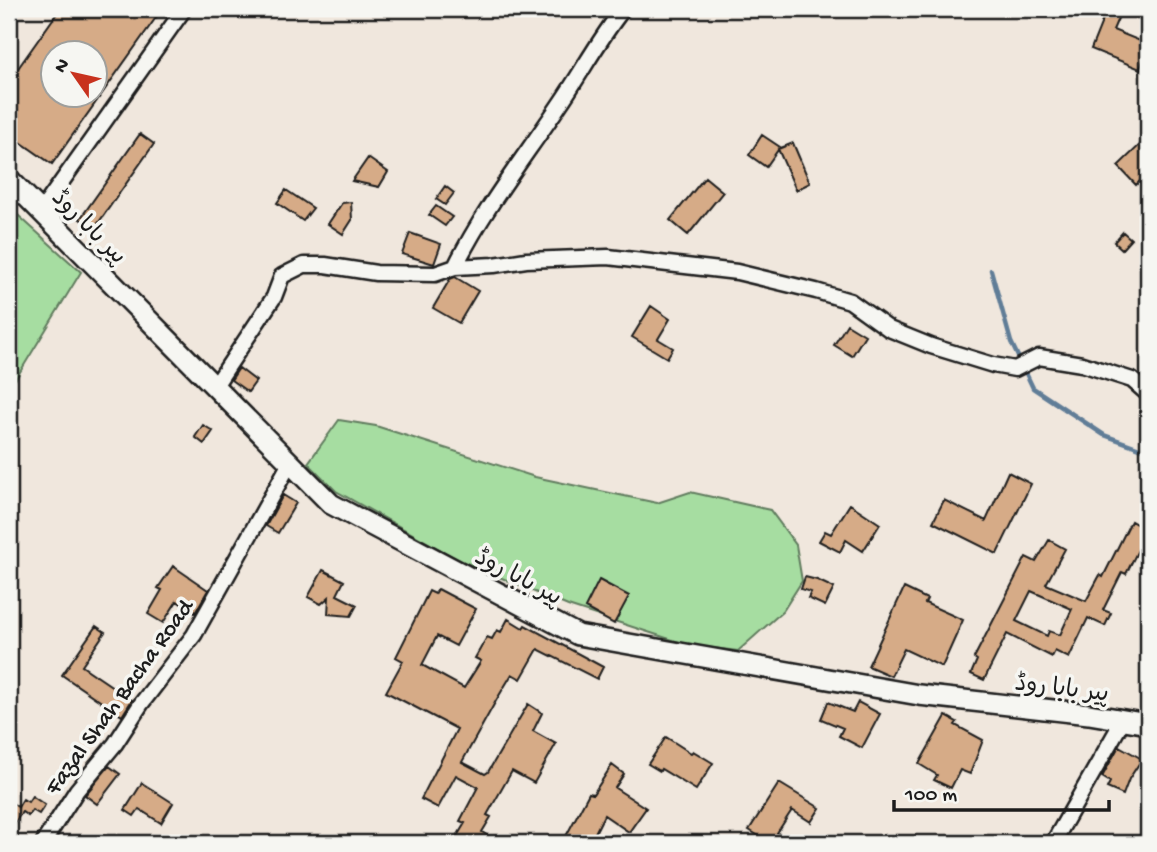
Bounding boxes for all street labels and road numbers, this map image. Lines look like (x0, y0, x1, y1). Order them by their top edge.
street label: پیر بابا روڈ (44, 184, 132, 272)
street label: پیر بابا روڈ (469, 543, 566, 614)
street label: Fazal Shah Bacha Road (40, 593, 203, 802)
street label: پیر بابا روڈ (1013, 669, 1110, 711)

